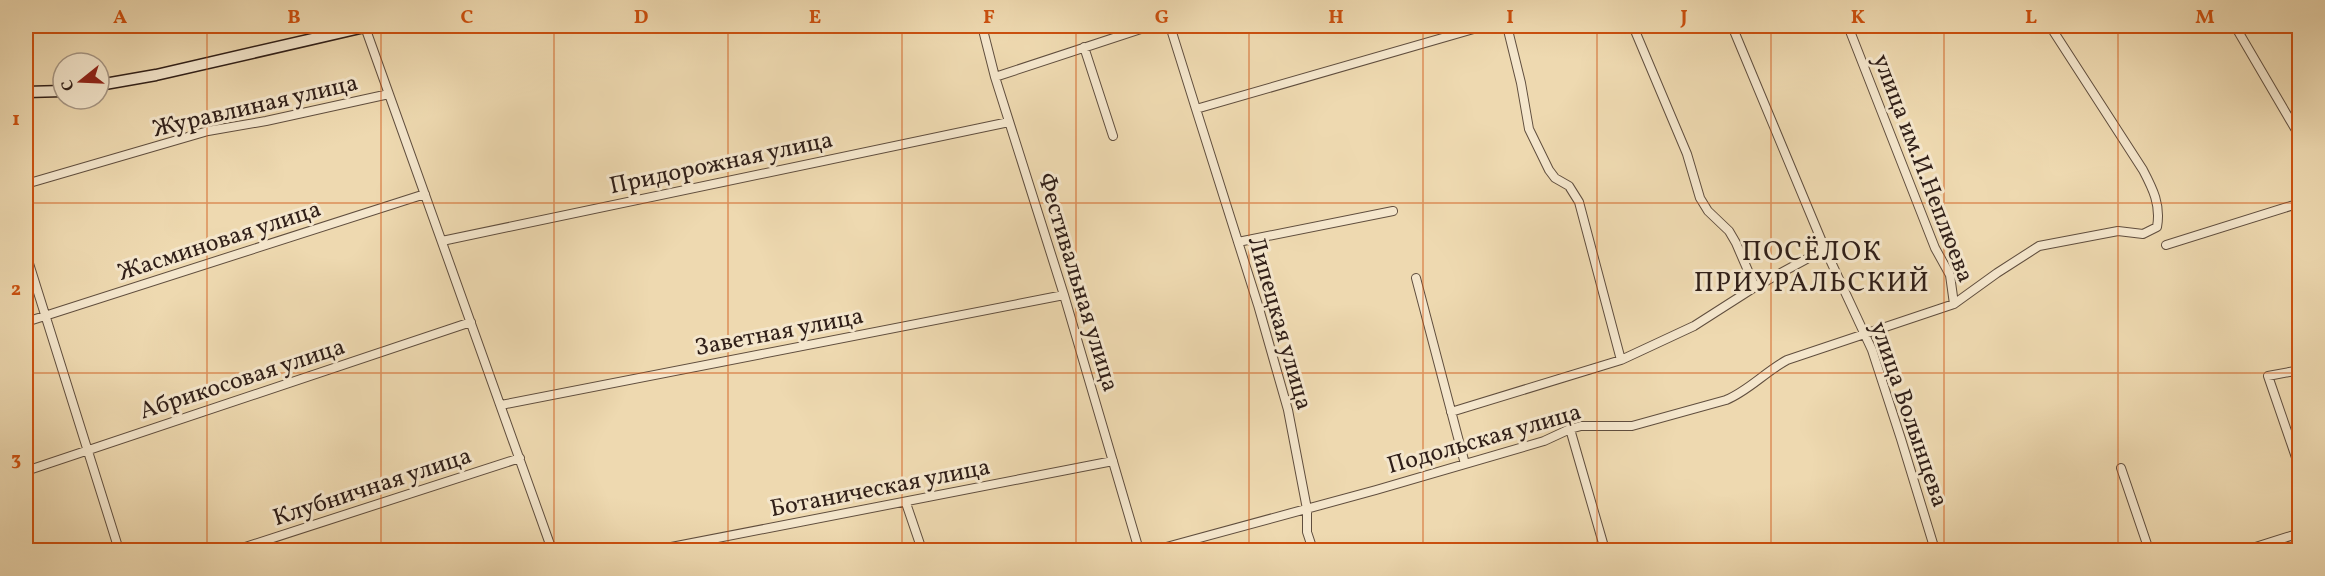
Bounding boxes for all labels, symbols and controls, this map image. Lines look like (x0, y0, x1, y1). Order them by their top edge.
text: A (113, 4, 127, 32)
text: B (287, 4, 301, 32)
text: C (461, 4, 474, 32)
text: D (634, 4, 648, 32)
text: E (809, 4, 821, 32)
text: F (983, 4, 995, 32)
text: G (1155, 4, 1169, 32)
text: H (1328, 4, 1344, 32)
text: I (1506, 4, 1514, 32)
text: J (1679, 4, 1688, 32)
text: K (1851, 4, 1866, 32)
text: L (2025, 4, 2037, 32)
text: M (2195, 4, 2215, 32)
street label: улица им.И.Неплюева (1863, 50, 1981, 288)
north arrow (51, 51, 111, 111)
street label: Журавлиная улица (149, 67, 362, 147)
text: С (57, 77, 81, 93)
text: 1 (12, 106, 20, 134)
street label: Придорожная улица (607, 124, 836, 204)
street label: Фестивальная улица (1028, 169, 1127, 396)
street label: Жасминовая улица (114, 193, 326, 291)
street label: Липецкая улица (1238, 233, 1320, 414)
district label: ПОСЁЛОК ПРИУРАЛЬСКИЙ (1694, 234, 1930, 303)
text: 2 (11, 276, 21, 304)
street label: Заветная улица (692, 300, 867, 366)
street label: улица Волынцева (1860, 317, 1956, 512)
street label: Абрикосовая улица (136, 331, 350, 429)
street label: Подольская улица (1383, 396, 1586, 484)
street label: Клубничная улица (269, 440, 476, 536)
text: 3 (11, 446, 21, 474)
street label: Ботаническая улица (767, 451, 993, 527)

